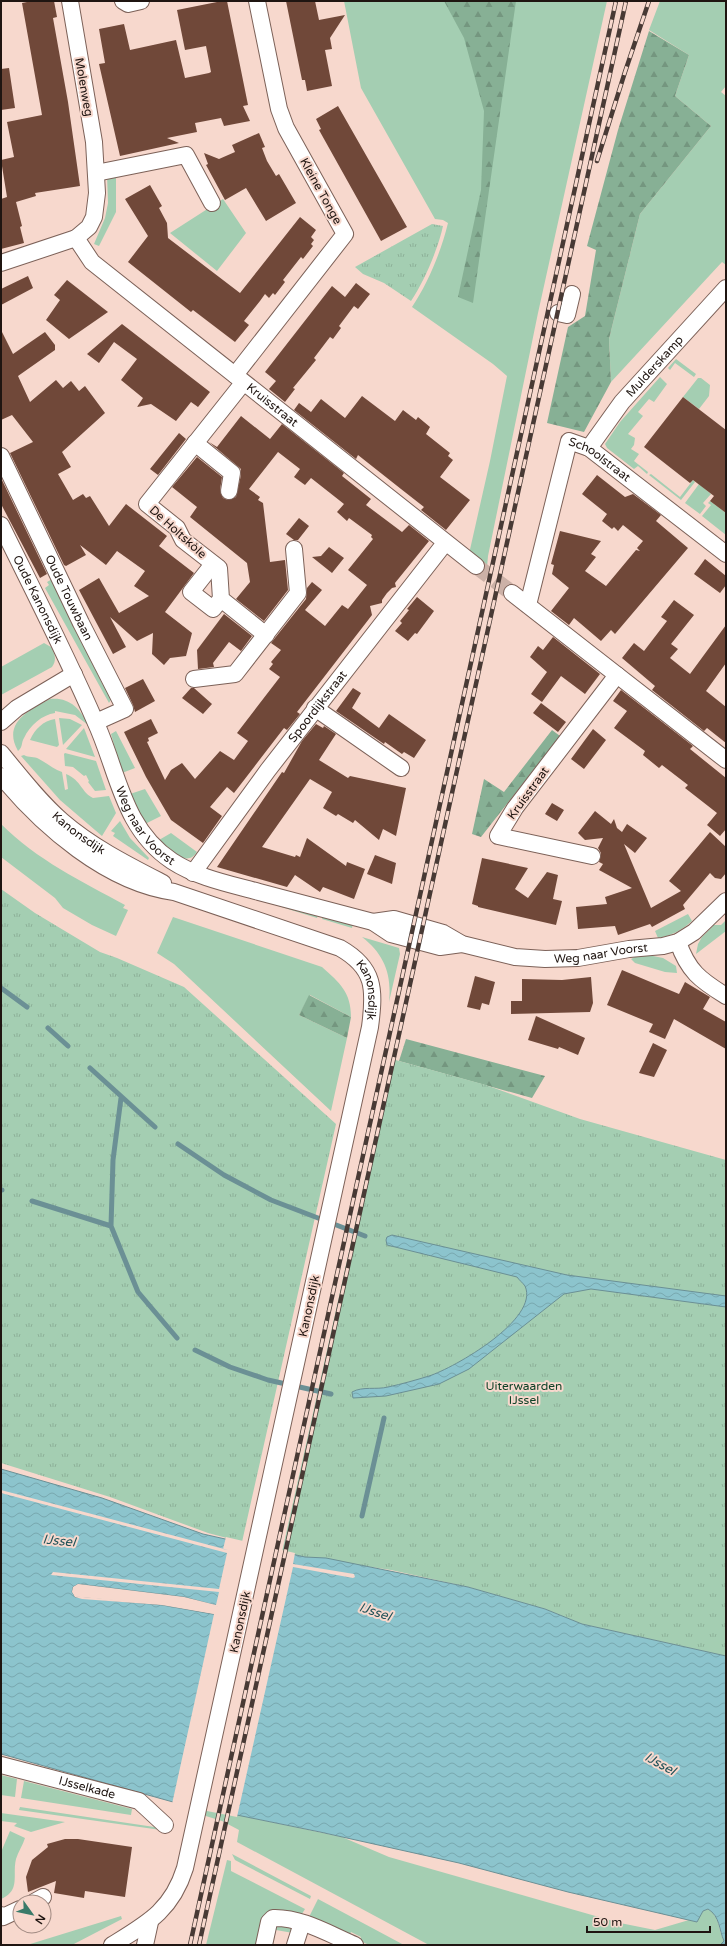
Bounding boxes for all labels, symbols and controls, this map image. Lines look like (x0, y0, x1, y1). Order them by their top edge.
street label: Molenweg (72, 56, 96, 118)
street label: Kleine Tonge (297, 155, 345, 227)
street label: Mulderskamp (623, 333, 686, 400)
street label: Kruisstraat (244, 380, 301, 430)
street label: Schoolstraat (567, 434, 634, 485)
street label: De Holtskòle (147, 503, 209, 561)
street label: Oude Touwbaan (42, 552, 96, 643)
street label: Oude Kanonsdijk (10, 553, 66, 646)
street label: Spoordijkstraat (285, 668, 350, 745)
street label: Kruisstraat (504, 764, 552, 822)
street label: Weg naar Voorst (113, 784, 178, 868)
street label: Kanonsdijk (49, 809, 108, 857)
street label: Weg naar Voorst (554, 940, 649, 966)
street label: Kanonsdijk (353, 957, 379, 1021)
street label: Kanonsdijk (296, 1273, 322, 1338)
park label: Uiterwaarden IJssel (486, 1379, 562, 1407)
water label: IJssel (42, 1531, 78, 1551)
street label: Kanonsdijk (227, 1589, 253, 1654)
water label: IJssel (357, 1599, 395, 1625)
water label: IJssel (642, 1749, 680, 1780)
street label: IJsselkade (57, 1773, 117, 1802)
north arrow (12, 1894, 52, 1934)
scale bar (587, 1908, 710, 1934)
text: N (32, 1912, 48, 1926)
text: 50 m (593, 1915, 622, 1929)

